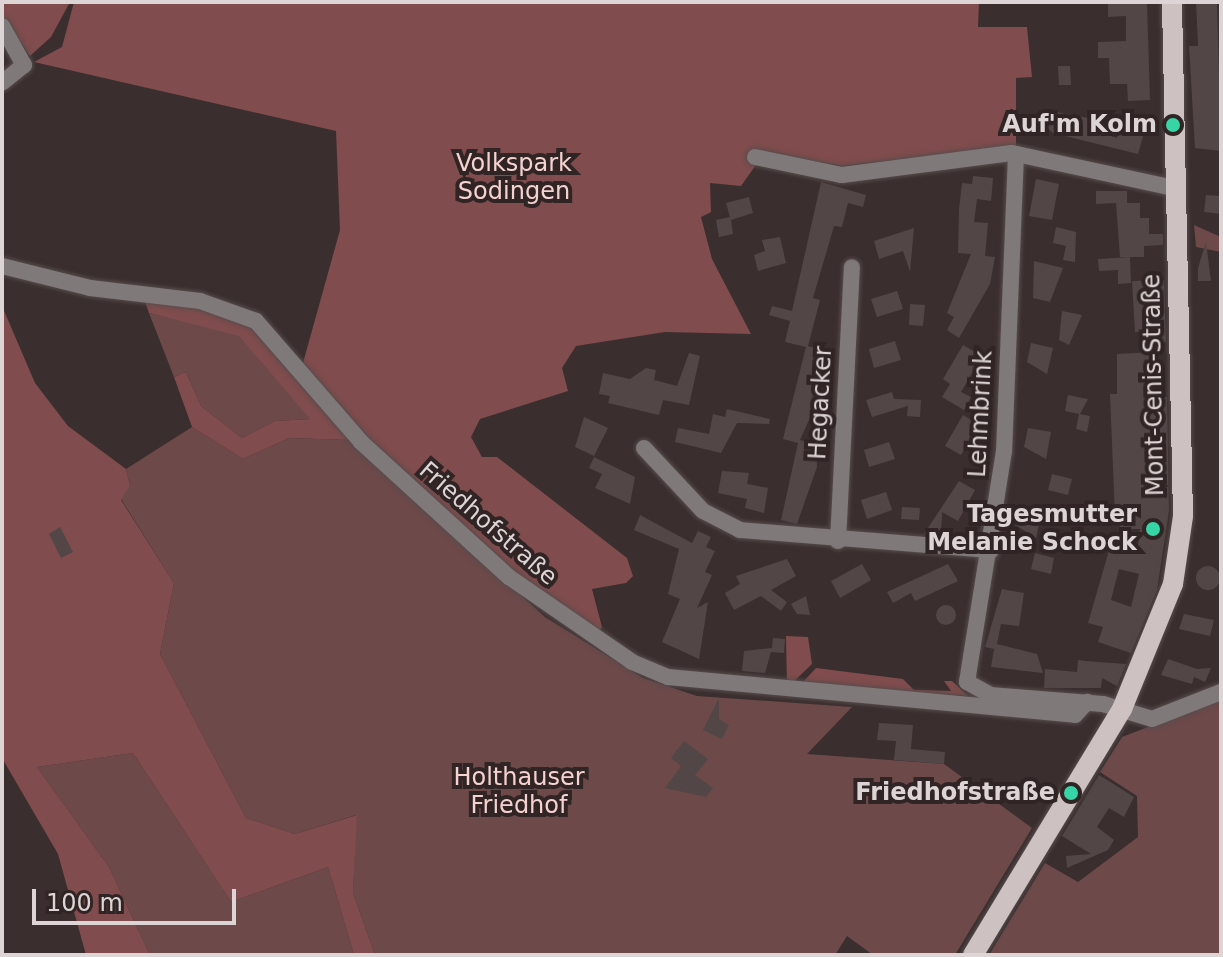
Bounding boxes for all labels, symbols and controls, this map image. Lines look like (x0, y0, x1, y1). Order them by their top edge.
place label: Auf'm Kolm (1002, 111, 1157, 139)
marker: Auf'm Kolm (1164, 116, 1182, 134)
park label: Volkspark Sodingen (456, 150, 572, 206)
street label: Mont-Cenis-Straße (1138, 274, 1170, 496)
street label: Hegacker (804, 346, 838, 460)
street label: Lehmbrink (963, 350, 999, 478)
street label: Friedhofstraße (413, 456, 563, 592)
place label: Tagesmutter Melanie Schock (927, 501, 1137, 557)
marker: Tagesmutter Melanie Schock (1144, 520, 1162, 538)
park label: Holthauser Friedhof (453, 764, 585, 820)
place label: Friedhofstraße (855, 779, 1055, 807)
marker: Friedhofstraße (1062, 784, 1080, 802)
scale bar (36, 873, 240, 923)
text: 100 m (46, 889, 123, 917)

